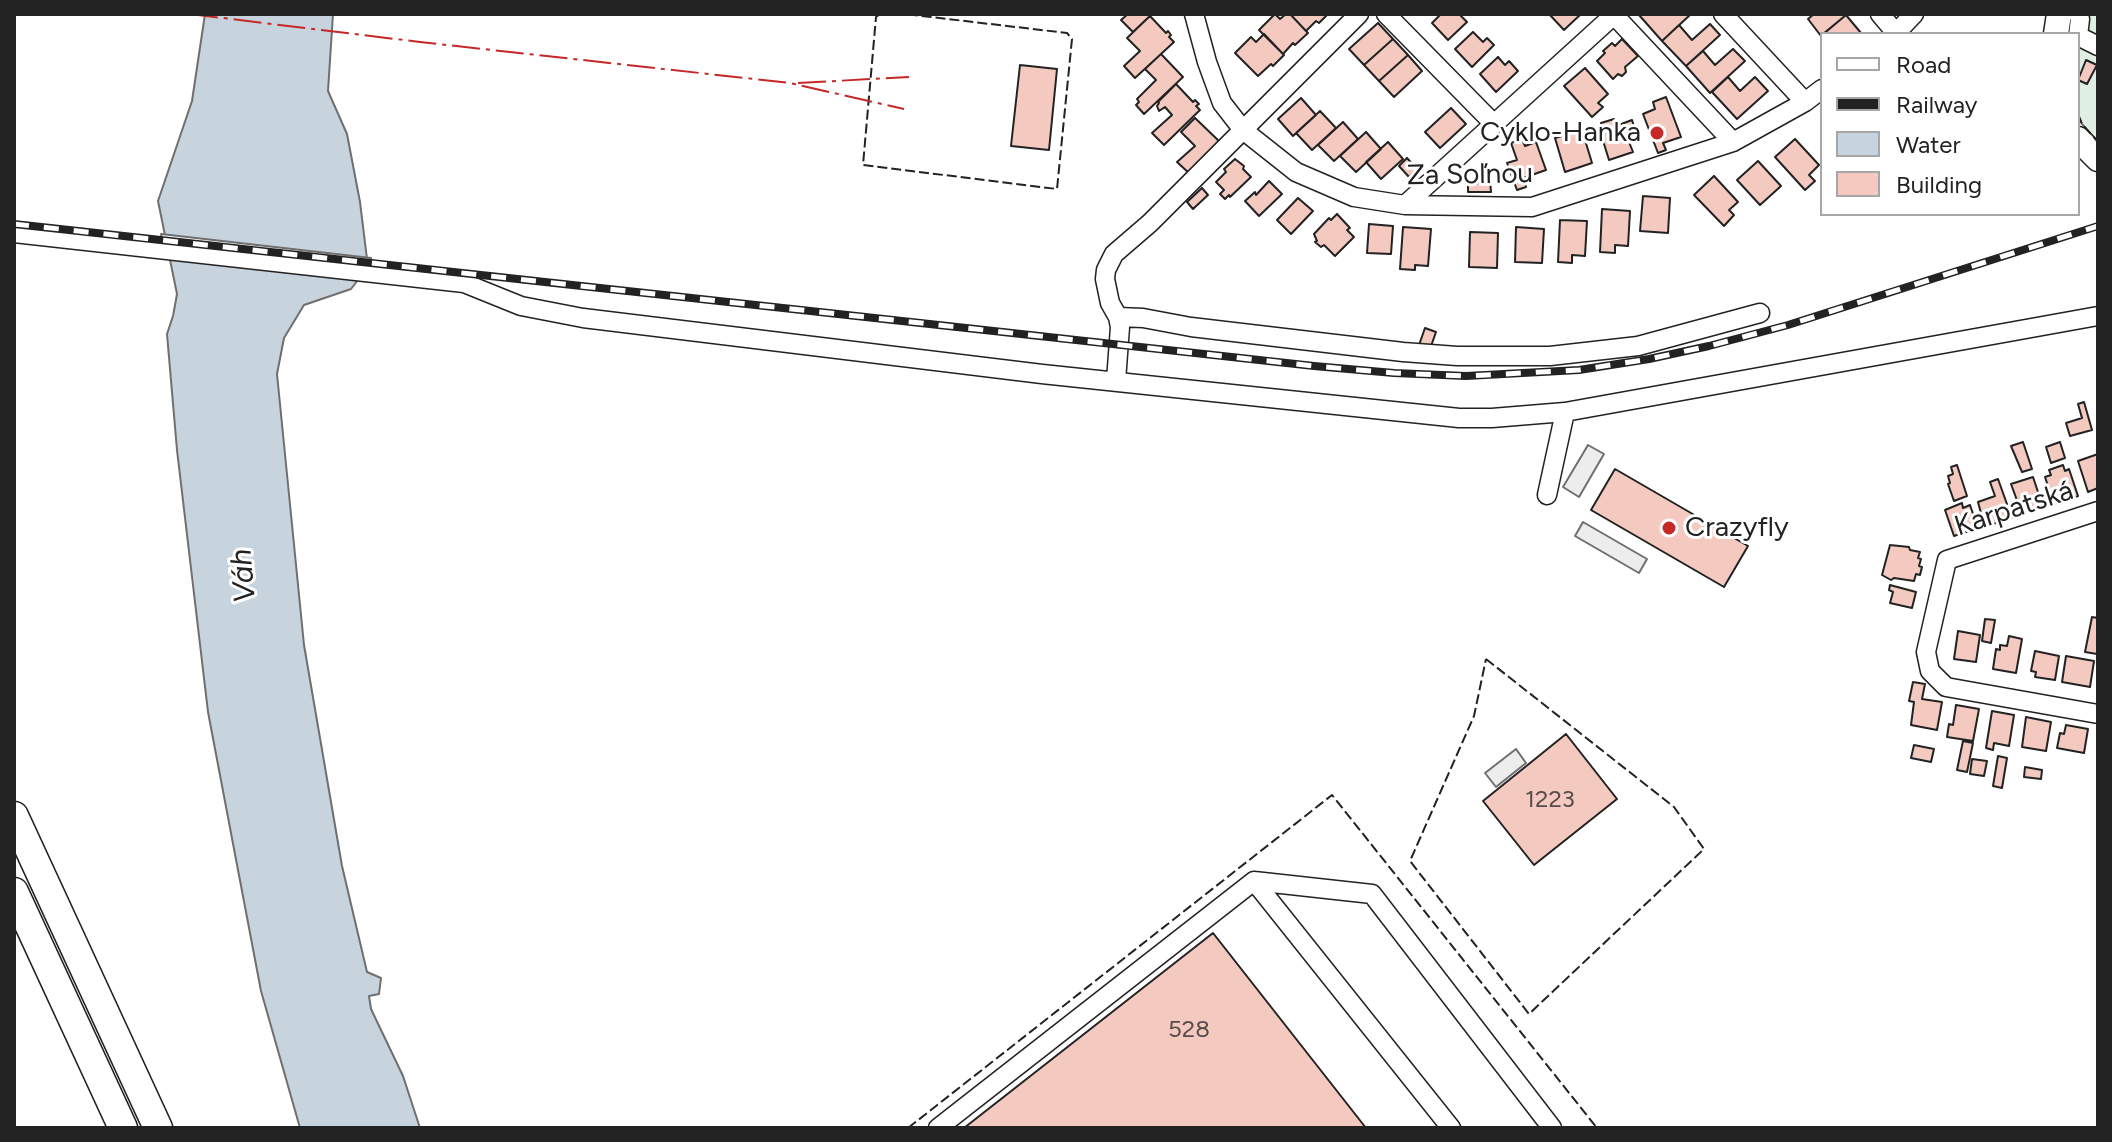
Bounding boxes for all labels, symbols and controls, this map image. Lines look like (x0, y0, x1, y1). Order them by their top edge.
legend (1820, 32, 2080, 216)
text: Road (1896, 50, 1951, 79)
text: Railway (1896, 90, 1977, 119)
place label: Cyklo-Hanka (1480, 116, 1641, 150)
marker: Cyklo-Hanka (1648, 124, 1666, 142)
text: Water (1896, 130, 1961, 159)
street label: Za Soľnou (1407, 157, 1533, 193)
text: Building (1896, 170, 1982, 199)
street label: Karpatská (1951, 474, 2077, 544)
place label: Crazyfly (1685, 511, 1789, 545)
marker: Crazyfly (1660, 519, 1678, 537)
water label: Váh (224, 548, 264, 604)
house number: 1223 (1525, 786, 1575, 814)
house number: 528 (1168, 1016, 1210, 1044)

